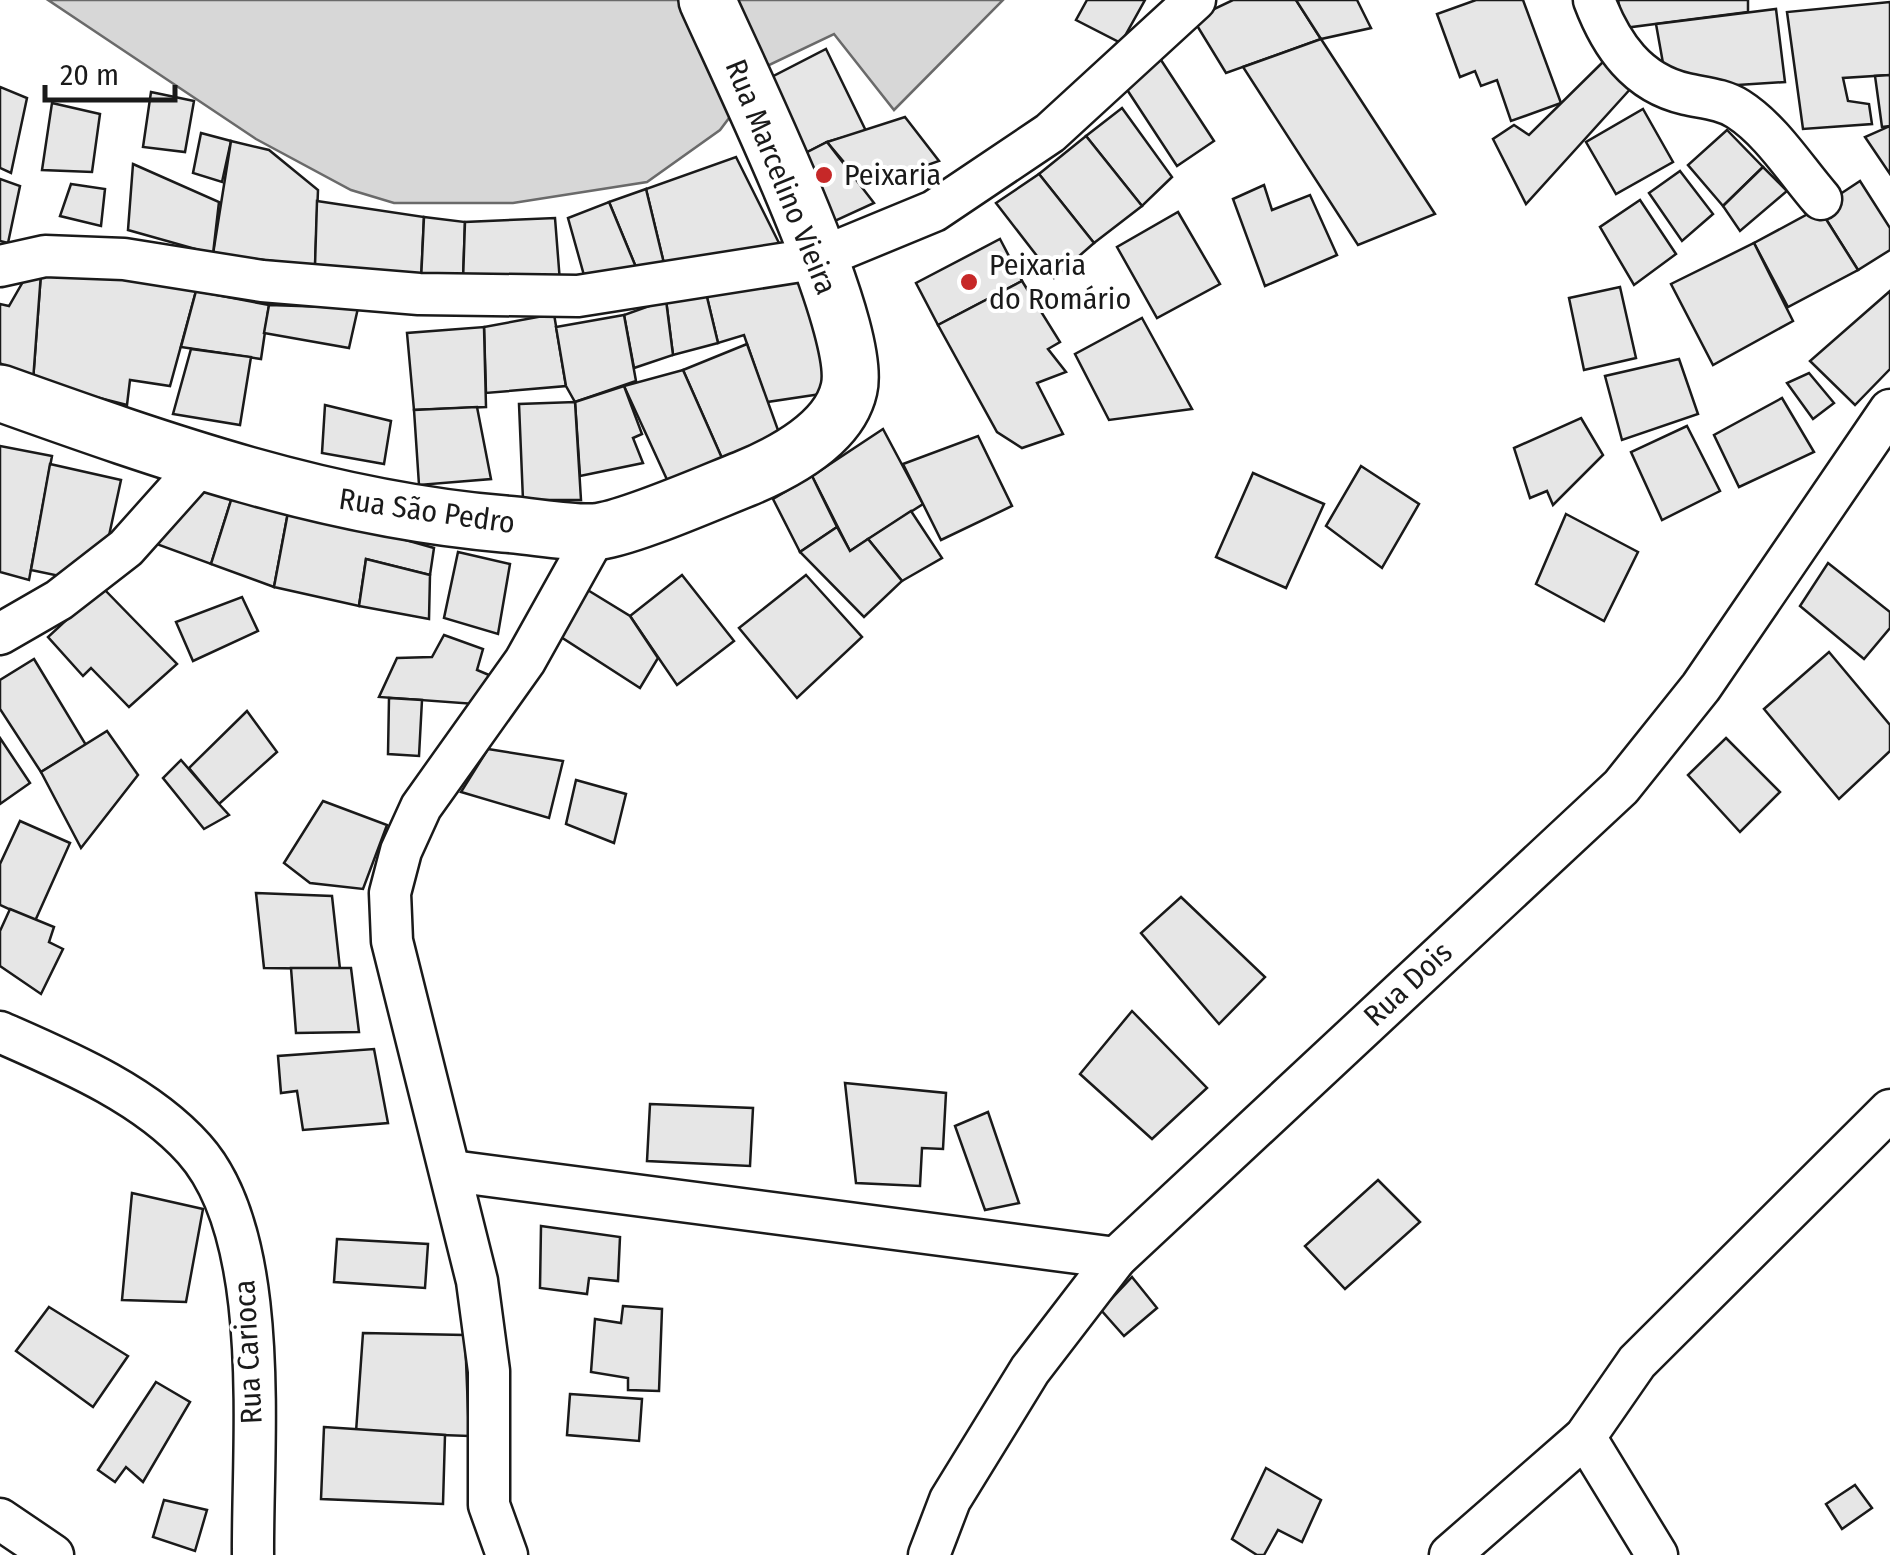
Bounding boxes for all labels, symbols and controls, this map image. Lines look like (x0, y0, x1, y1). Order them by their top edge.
scale bar (45, 40, 175, 102)
street label: Rua Marcelino Vieira (717, 54, 845, 300)
text: 20 m (60, 57, 119, 93)
place label: Peixaria (844, 157, 941, 193)
marker: Peixaria (813, 164, 835, 186)
place label: Peixaria do Romário (989, 247, 1131, 317)
marker: Peixaria do Romário (958, 271, 980, 293)
street label: Rua São Pedro (337, 481, 517, 541)
street label: Rua Dois (1356, 934, 1460, 1034)
street label: Rua Carioca (226, 1279, 270, 1425)

